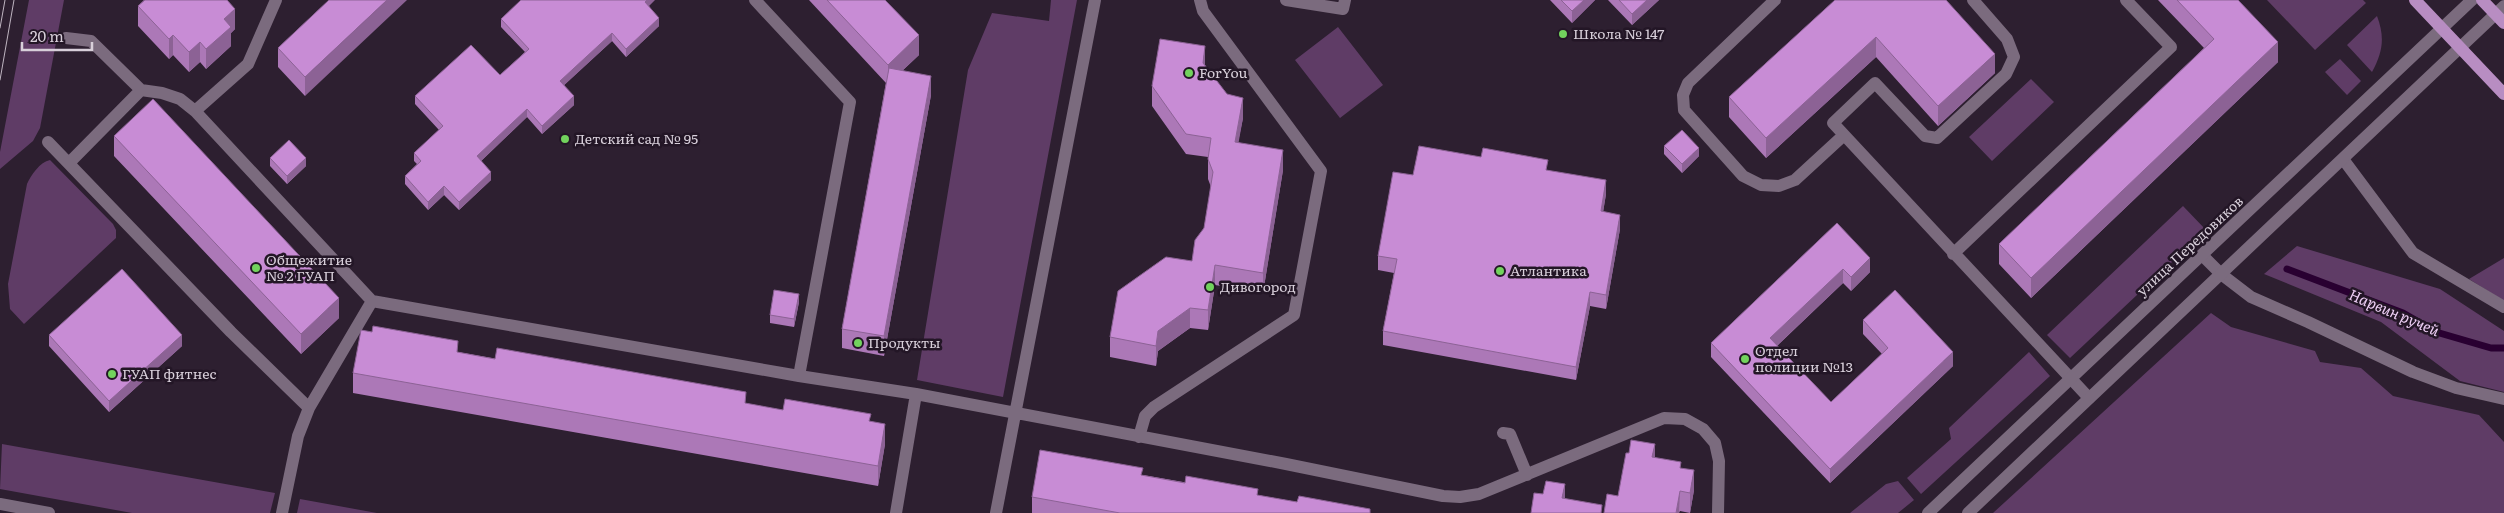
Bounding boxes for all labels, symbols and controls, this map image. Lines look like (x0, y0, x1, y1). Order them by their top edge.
scale bar (22, 20, 92, 52)
place label: Школа № 147 (1573, 23, 1664, 43)
text: 20 m (30, 24, 64, 47)
marker: Школа № 147 (1557, 28, 1569, 40)
place label: ForYou (1199, 62, 1248, 82)
marker: ForYou (1183, 67, 1195, 79)
place label: Детский сад № 95 (575, 128, 698, 148)
marker: Детский сад № 95 (559, 133, 571, 145)
street label: улица Передовиков (2132, 191, 2247, 300)
place label: Общежитие № 2 ГУАП (266, 249, 352, 285)
place label: Атлантика (1510, 260, 1587, 280)
marker: Общежитие № 2 ГУАП (250, 262, 262, 274)
marker: Атлантика (1494, 265, 1506, 277)
place label: Дивогород (1220, 276, 1296, 296)
marker: Дивогород (1204, 281, 1216, 293)
water label: Нарвин ручей (2346, 282, 2444, 341)
place label: Продукты (868, 332, 941, 352)
marker: Продукты (852, 337, 864, 349)
place label: Отдел полиции №13 (1755, 340, 1853, 376)
marker: Отдел полиции №13 (1739, 353, 1751, 365)
place label: ГУАП фитнес (122, 363, 217, 383)
marker: ГУАП фитнес (106, 368, 118, 380)

